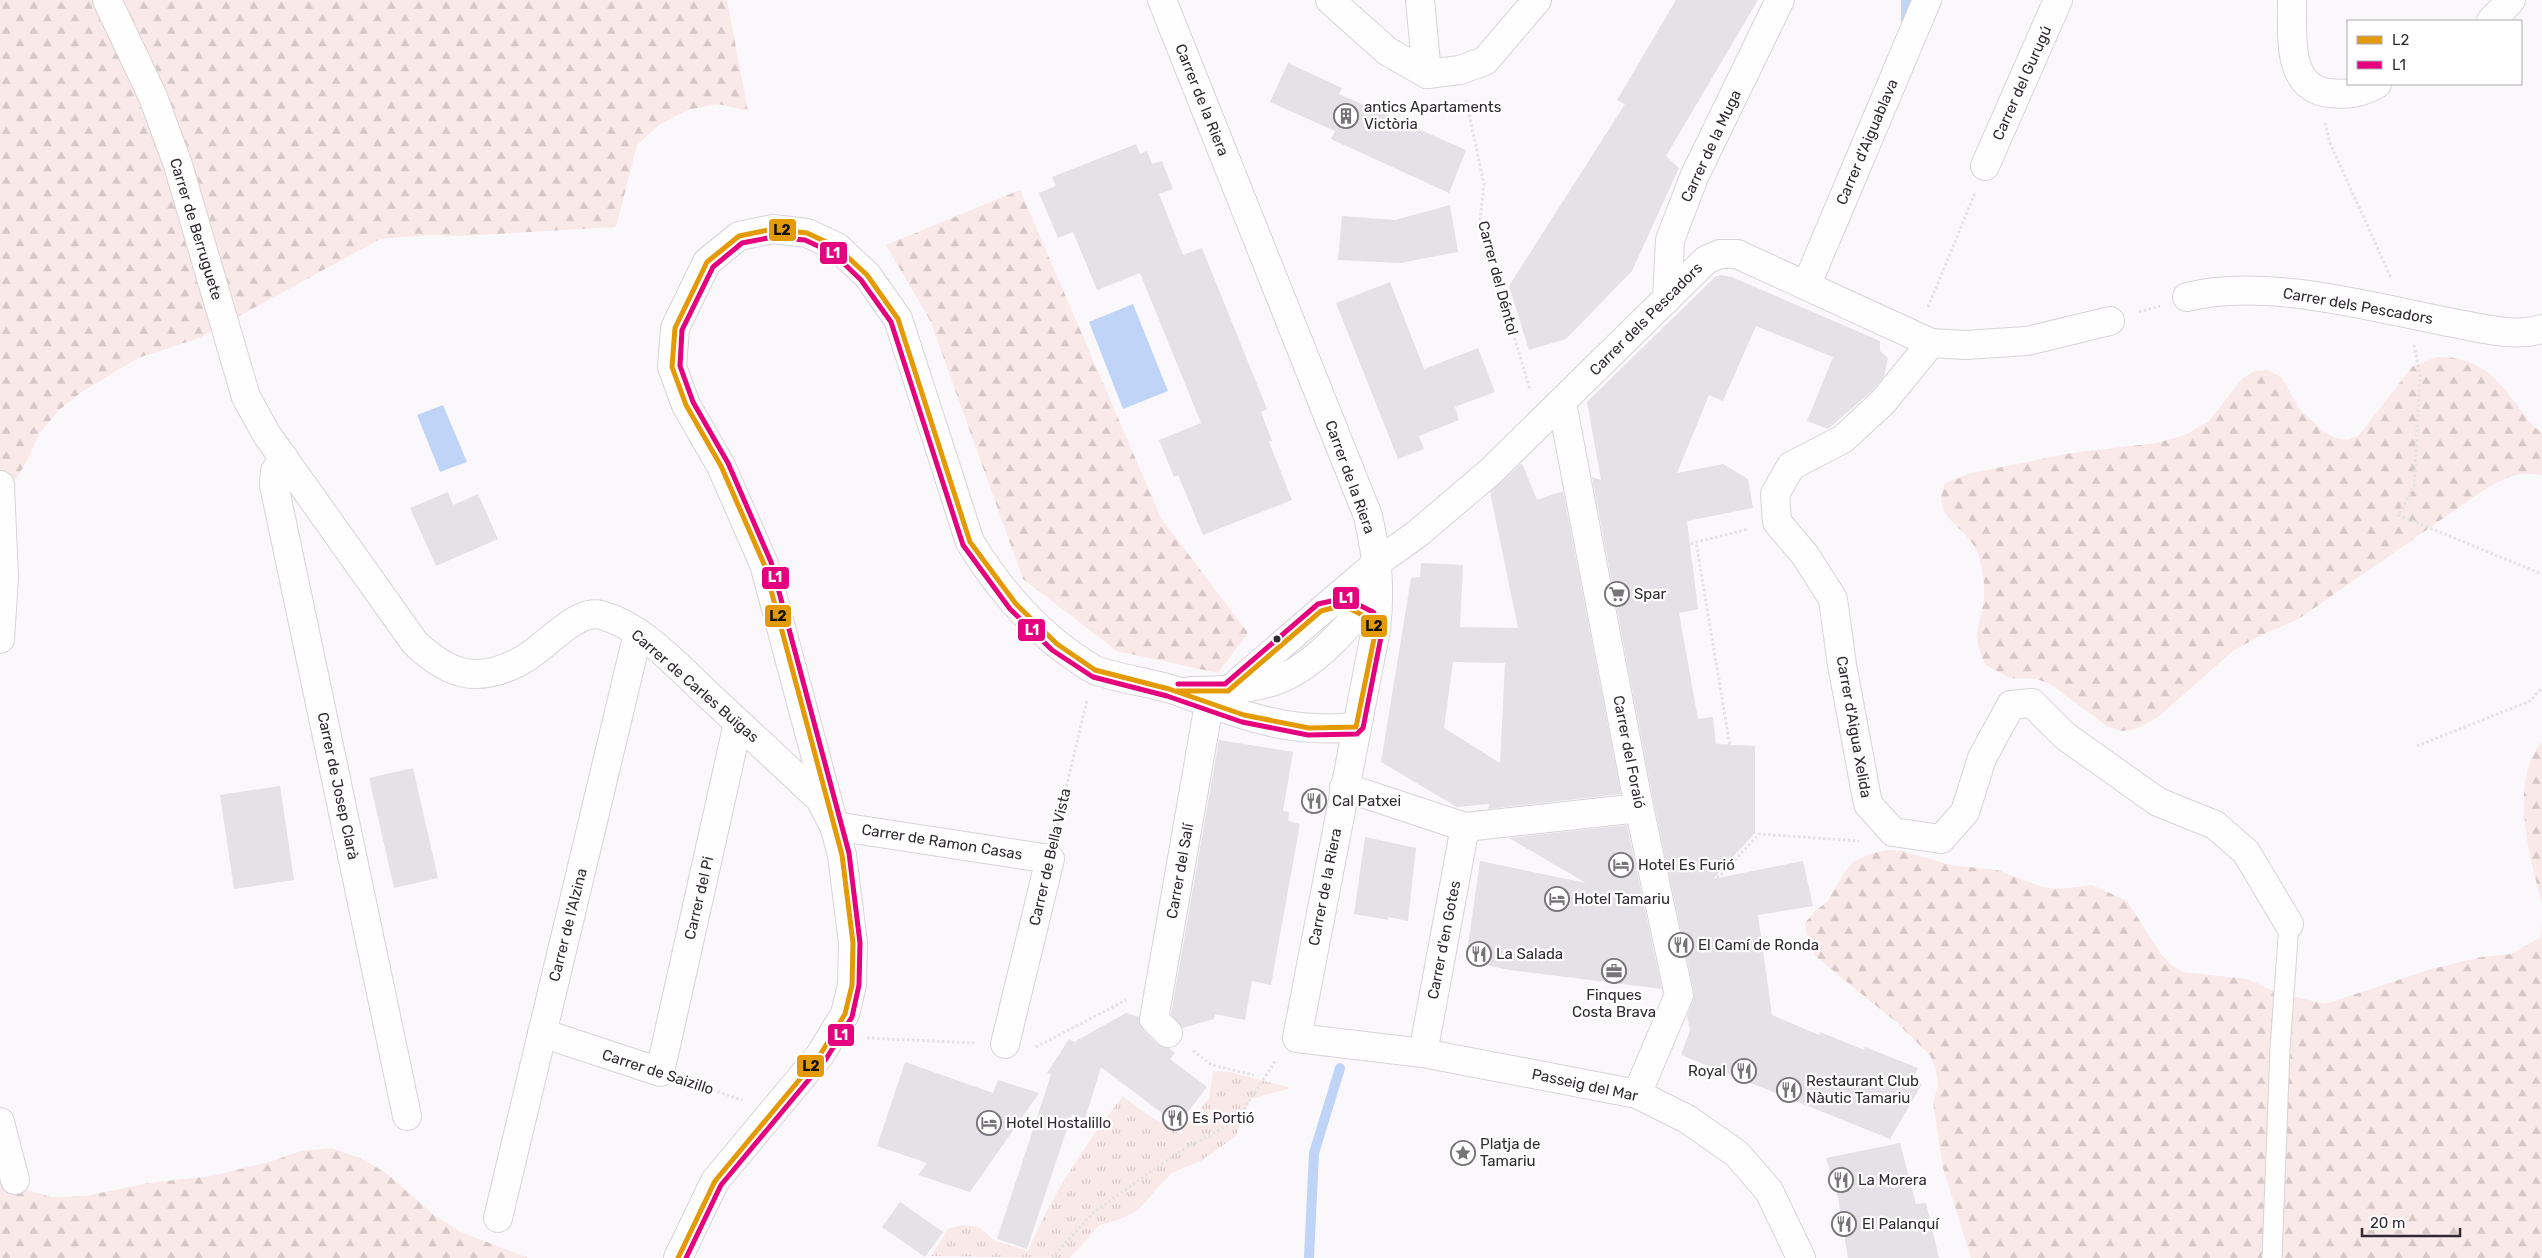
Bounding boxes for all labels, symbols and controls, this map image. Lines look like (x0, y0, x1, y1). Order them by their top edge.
legend (2347, 20, 2522, 85)
street label: Carrer del Gurugú (1989, 23, 2055, 143)
text: L2 (2392, 31, 2409, 49)
street label: Carrer de la Riera (1171, 41, 1233, 159)
text: L1 (2392, 56, 2406, 74)
street label: Carrer d'Aiguablava (1832, 76, 1902, 208)
street label: Carrer de la Muga (1677, 87, 1745, 205)
place label: antics Apartaments Victòria (1364, 98, 1502, 133)
building icon: antics Apartaments Victòria (1333, 103, 1359, 129)
street label: Carrer de Berruguete (166, 156, 226, 302)
line badge: L2 (768, 218, 797, 242)
street label: Carrer del Déntol (1474, 219, 1522, 337)
text: L2 (773, 222, 791, 239)
line badge: L1 (819, 241, 848, 265)
text: L1 (826, 245, 840, 262)
street label: Carrer dels Pescadors (1586, 259, 1706, 379)
street label: Carrer dels Pescadors (2281, 284, 2435, 328)
street label: Carrer de la Riera (1321, 418, 1379, 536)
line badge: L1 (761, 566, 790, 590)
text: L1 (768, 569, 782, 586)
supermarket icon: Spar (1604, 581, 1630, 607)
place label: Spar (1634, 585, 1667, 603)
line badge: L1 (1332, 586, 1360, 610)
text: L1 (1339, 590, 1353, 607)
line badge: L2 (764, 604, 792, 628)
text: L2 (769, 608, 787, 625)
line badge: L2 (1360, 614, 1388, 638)
line badge: L1 (1017, 618, 1046, 642)
text: L2 (1365, 618, 1383, 635)
text: L1 (1025, 622, 1039, 639)
street label: Carrer de Carles Buïgas (628, 626, 763, 746)
unlabelled marker (1272, 634, 1282, 644)
street label: Carrer d'Aigua Xelida (1833, 655, 1875, 799)
street label: Carrer del Foraió (1609, 694, 1649, 810)
street label: Carrer de Josep Clarà (314, 711, 362, 861)
street label: Carrer de Bella Vista (1025, 787, 1075, 927)
restaurant icon: Cal Patxei (1301, 788, 1327, 814)
place label: Cal Patxei (1332, 792, 1401, 810)
street label: Carrer de Ramon Casas (860, 820, 1024, 864)
street label: Carrer del Salí (1163, 821, 1197, 920)
street label: Carrer de la Riera (1305, 827, 1345, 947)
hotel icon: Hotel Es Furió (1608, 852, 1634, 878)
street label: Carrer del Pi (681, 855, 717, 941)
place label: Hotel Es Furió (1638, 856, 1735, 874)
street label: Carrer de l'Alzina (545, 866, 591, 984)
street label: Carrer d'en Gotes (1424, 879, 1464, 1001)
hotel icon: Hotel Tamariu (1544, 886, 1570, 912)
place label: Hotel Tamariu (1574, 890, 1670, 908)
restaurant icon: El Camí de Ronda (1668, 932, 1694, 958)
place label: El Camí de Ronda (1698, 936, 1819, 954)
restaurant icon: La Salada (1466, 941, 1492, 967)
place label: La Salada (1496, 945, 1563, 963)
office icon: Finques Costa Brava (1601, 958, 1627, 984)
place label: Finques Costa Brava (1572, 986, 1656, 1021)
line badge: L1 (827, 1023, 855, 1047)
text: L1 (834, 1027, 848, 1044)
street label: Carrer de Saizillo (600, 1045, 716, 1099)
line badge: L2 (796, 1054, 825, 1078)
text: L2 (802, 1058, 820, 1075)
restaurant icon: Royal (1731, 1058, 1757, 1084)
place label: Royal (1688, 1062, 1726, 1080)
street label: Passeig del Mar (1530, 1065, 1640, 1105)
place label: Restaurant Club Nàutic Tamariu (1806, 1072, 1919, 1107)
restaurant icon: Restaurant Club Nàutic Tamariu (1776, 1077, 1802, 1103)
restaurant icon: Es Portió (1162, 1105, 1188, 1131)
place label: Es Portió (1192, 1109, 1254, 1127)
hotel icon: Hotel Hostalillo (976, 1110, 1002, 1136)
place label: Hotel Hostalillo (1006, 1114, 1111, 1132)
place label: Platja de Tamariu (1480, 1135, 1540, 1170)
place icon: Platja de Tamariu (1450, 1140, 1476, 1166)
restaurant icon: La Morera (1828, 1167, 1854, 1193)
place label: La Morera (1858, 1171, 1927, 1189)
scale bar (2362, 1206, 2460, 1238)
restaurant icon: El Palanquí (1831, 1211, 1857, 1237)
text: 20 m (2370, 1214, 2405, 1232)
place label: El Palanquí (1862, 1215, 1940, 1233)

